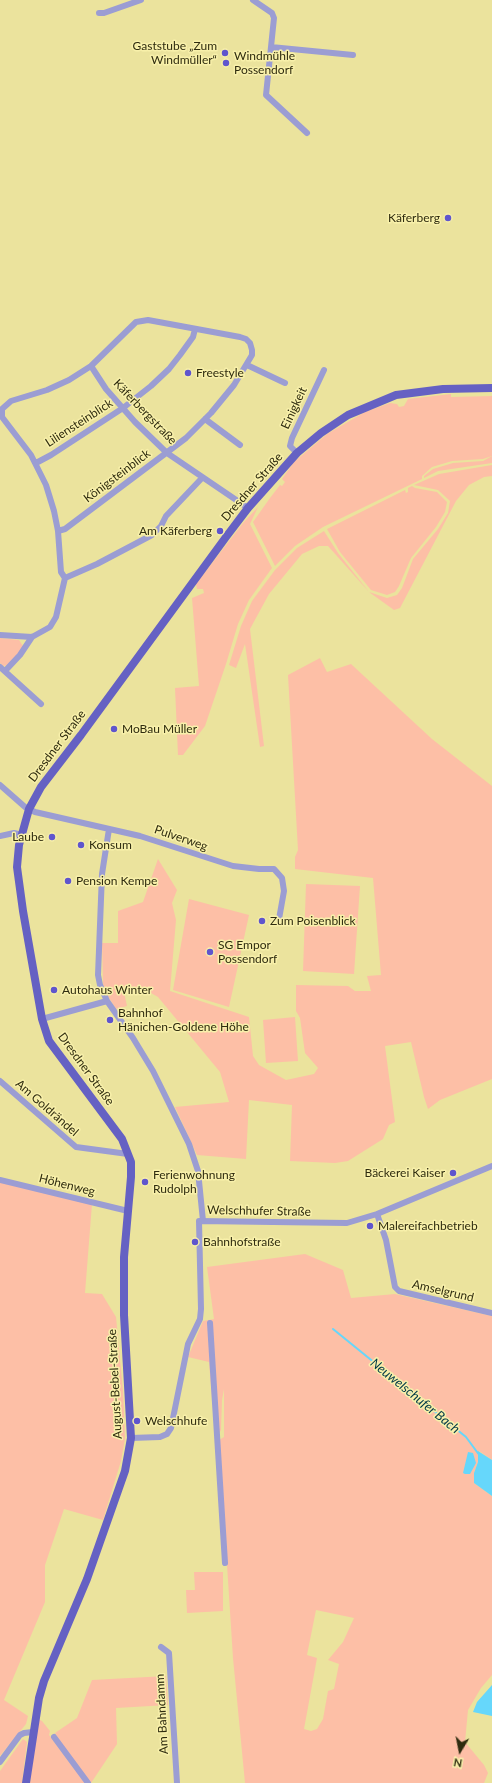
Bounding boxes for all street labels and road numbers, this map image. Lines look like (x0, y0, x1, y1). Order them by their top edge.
street label: Käferbergstraße (110, 376, 180, 448)
street label: Einigkeit (278, 385, 310, 431)
street label: Liliensteinblick (43, 396, 115, 450)
street label: Königsteinblick (81, 446, 153, 506)
street label: Dresdner Straße (218, 450, 286, 524)
street label: Dresdner Straße (25, 707, 89, 785)
street label: Pulverweg (153, 822, 209, 854)
street label: Dresdner Straße (55, 1030, 117, 1108)
street label: Am Goldrändel (12, 1077, 82, 1139)
street label: Höhenweg (37, 1171, 97, 1199)
street label: Welschhufer Straße (207, 1203, 311, 1219)
street label: Amselgrund (411, 1277, 475, 1305)
street label: August-Bebel-Straße (105, 1329, 125, 1439)
street label: Am Bahndamm (153, 1673, 171, 1755)

